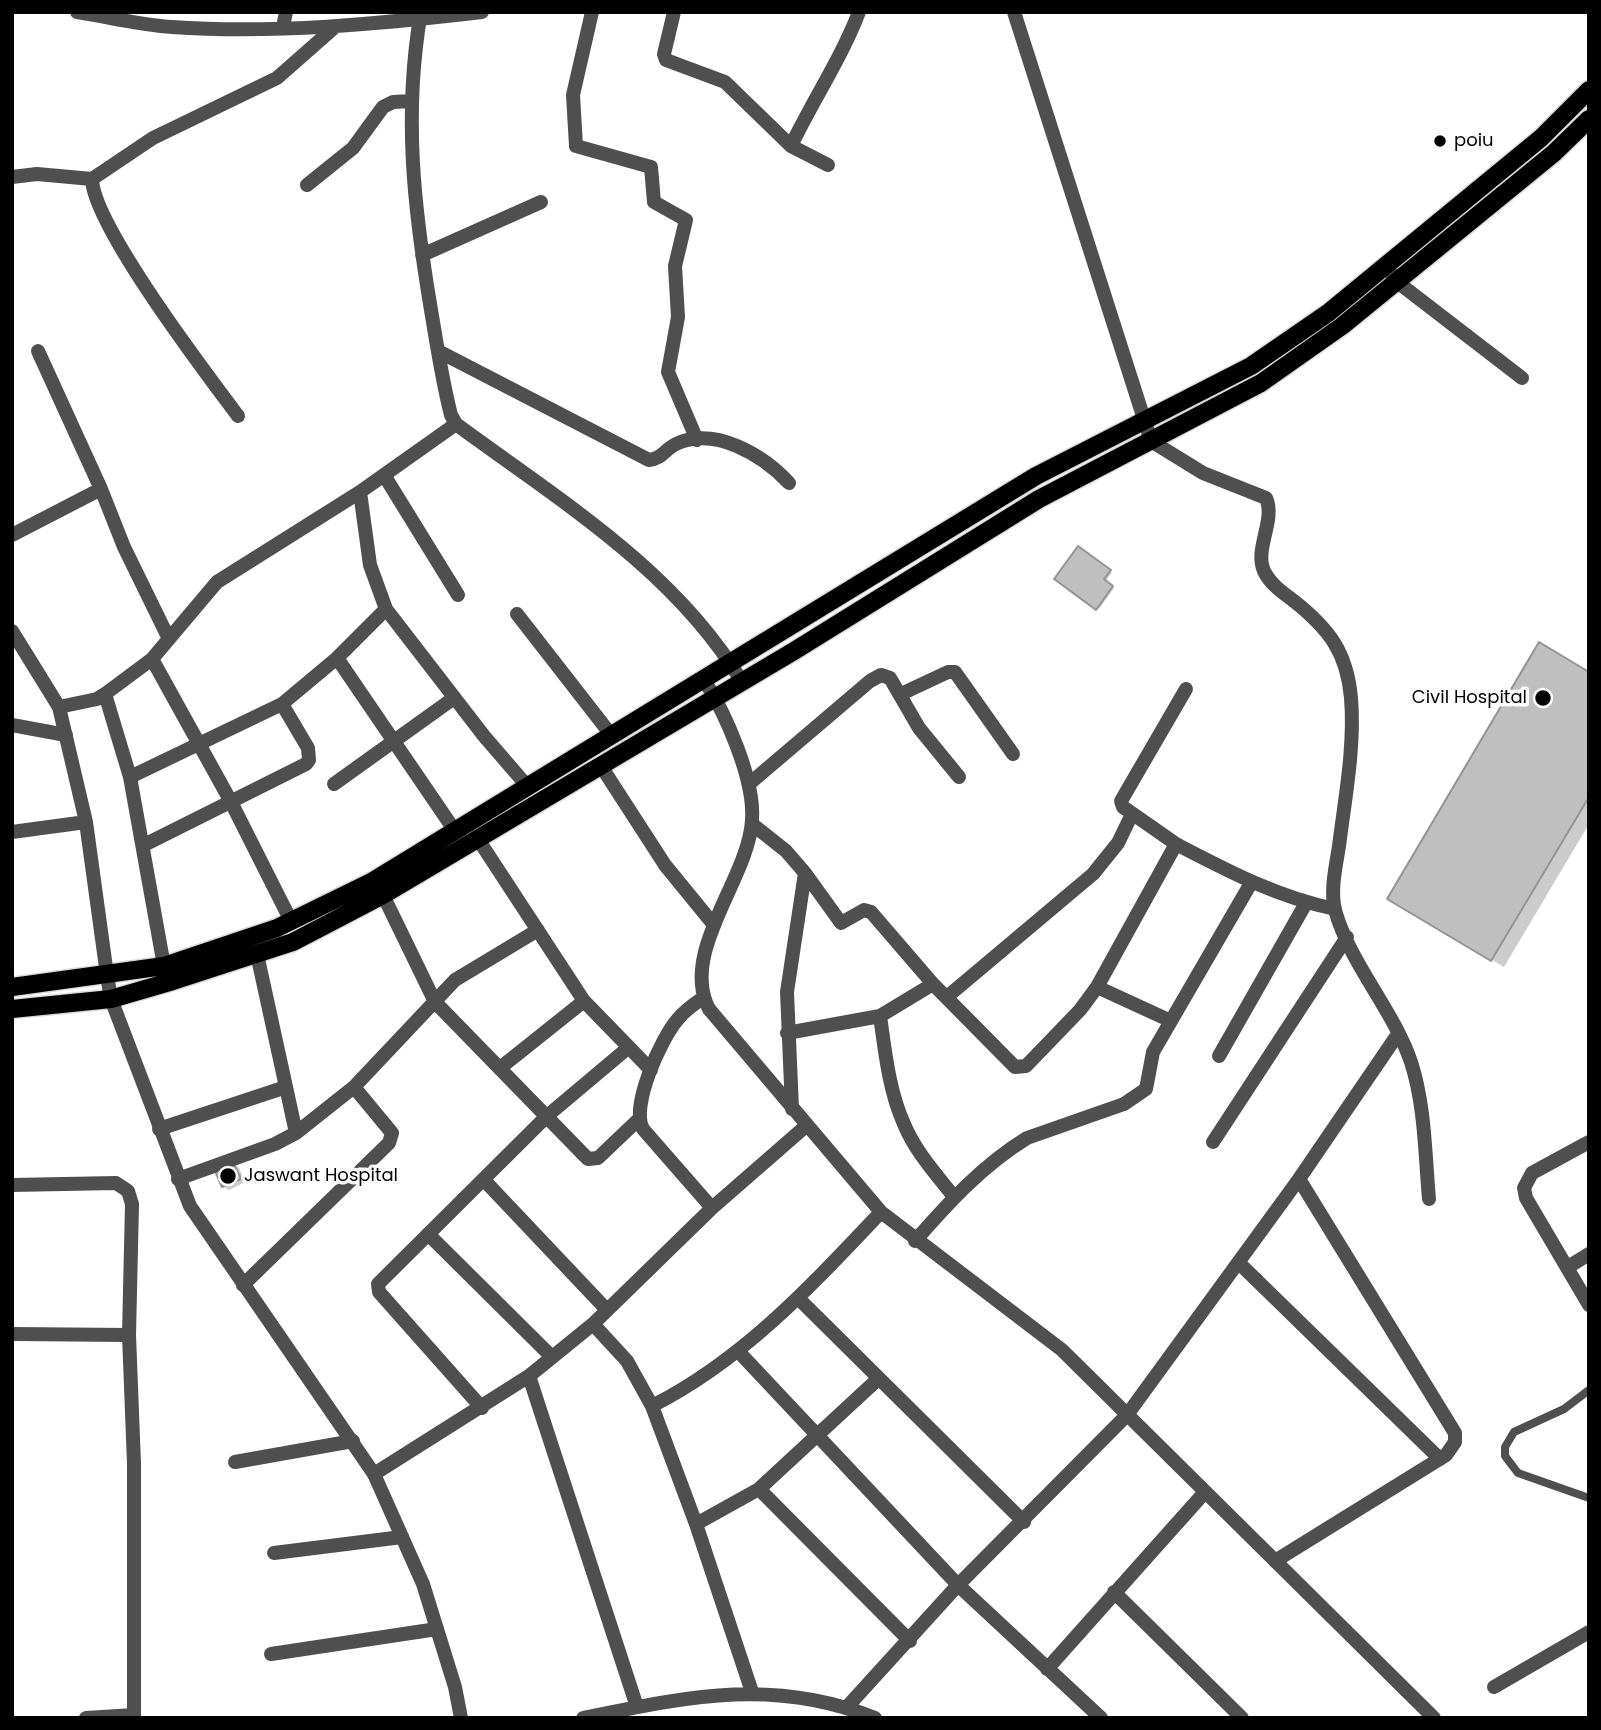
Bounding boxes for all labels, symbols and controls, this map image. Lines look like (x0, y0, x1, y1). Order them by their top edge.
place label: poiu (1454, 130, 1494, 152)
marker: poiu (1432, 133, 1448, 149)
place label: Civil Hospital (1412, 687, 1527, 709)
marker: Civil Hospital (1533, 688, 1553, 708)
place label: Jaswant Hospital (244, 1165, 398, 1187)
marker: Jaswant Hospital (218, 1166, 238, 1186)

